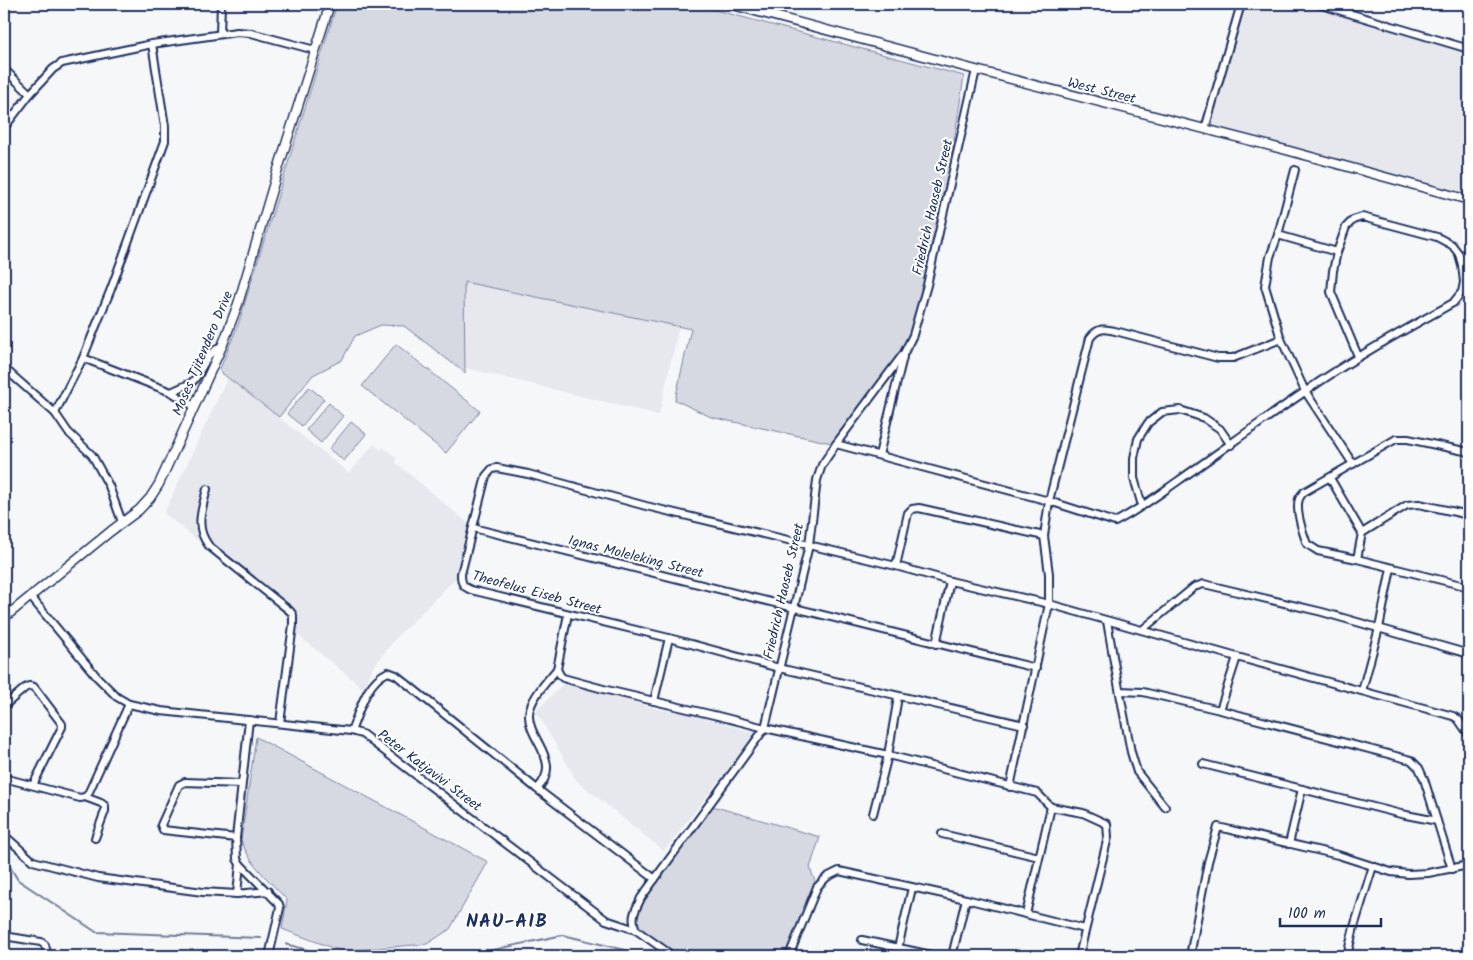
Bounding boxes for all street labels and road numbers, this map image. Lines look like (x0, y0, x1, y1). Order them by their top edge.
street label: West Street (1065, 72, 1139, 110)
street label: Friedrich Haoseb Street (907, 137, 959, 277)
street label: Moses Tjitendero Drive (167, 287, 239, 419)
street label: Friedrich Haoseb Street (758, 521, 810, 661)
street label: Ignas Moleleking Street (566, 530, 706, 585)
street label: Theofelus Eiseb Street (470, 565, 604, 621)
street label: Peter Katjavivi Street (373, 724, 487, 818)

